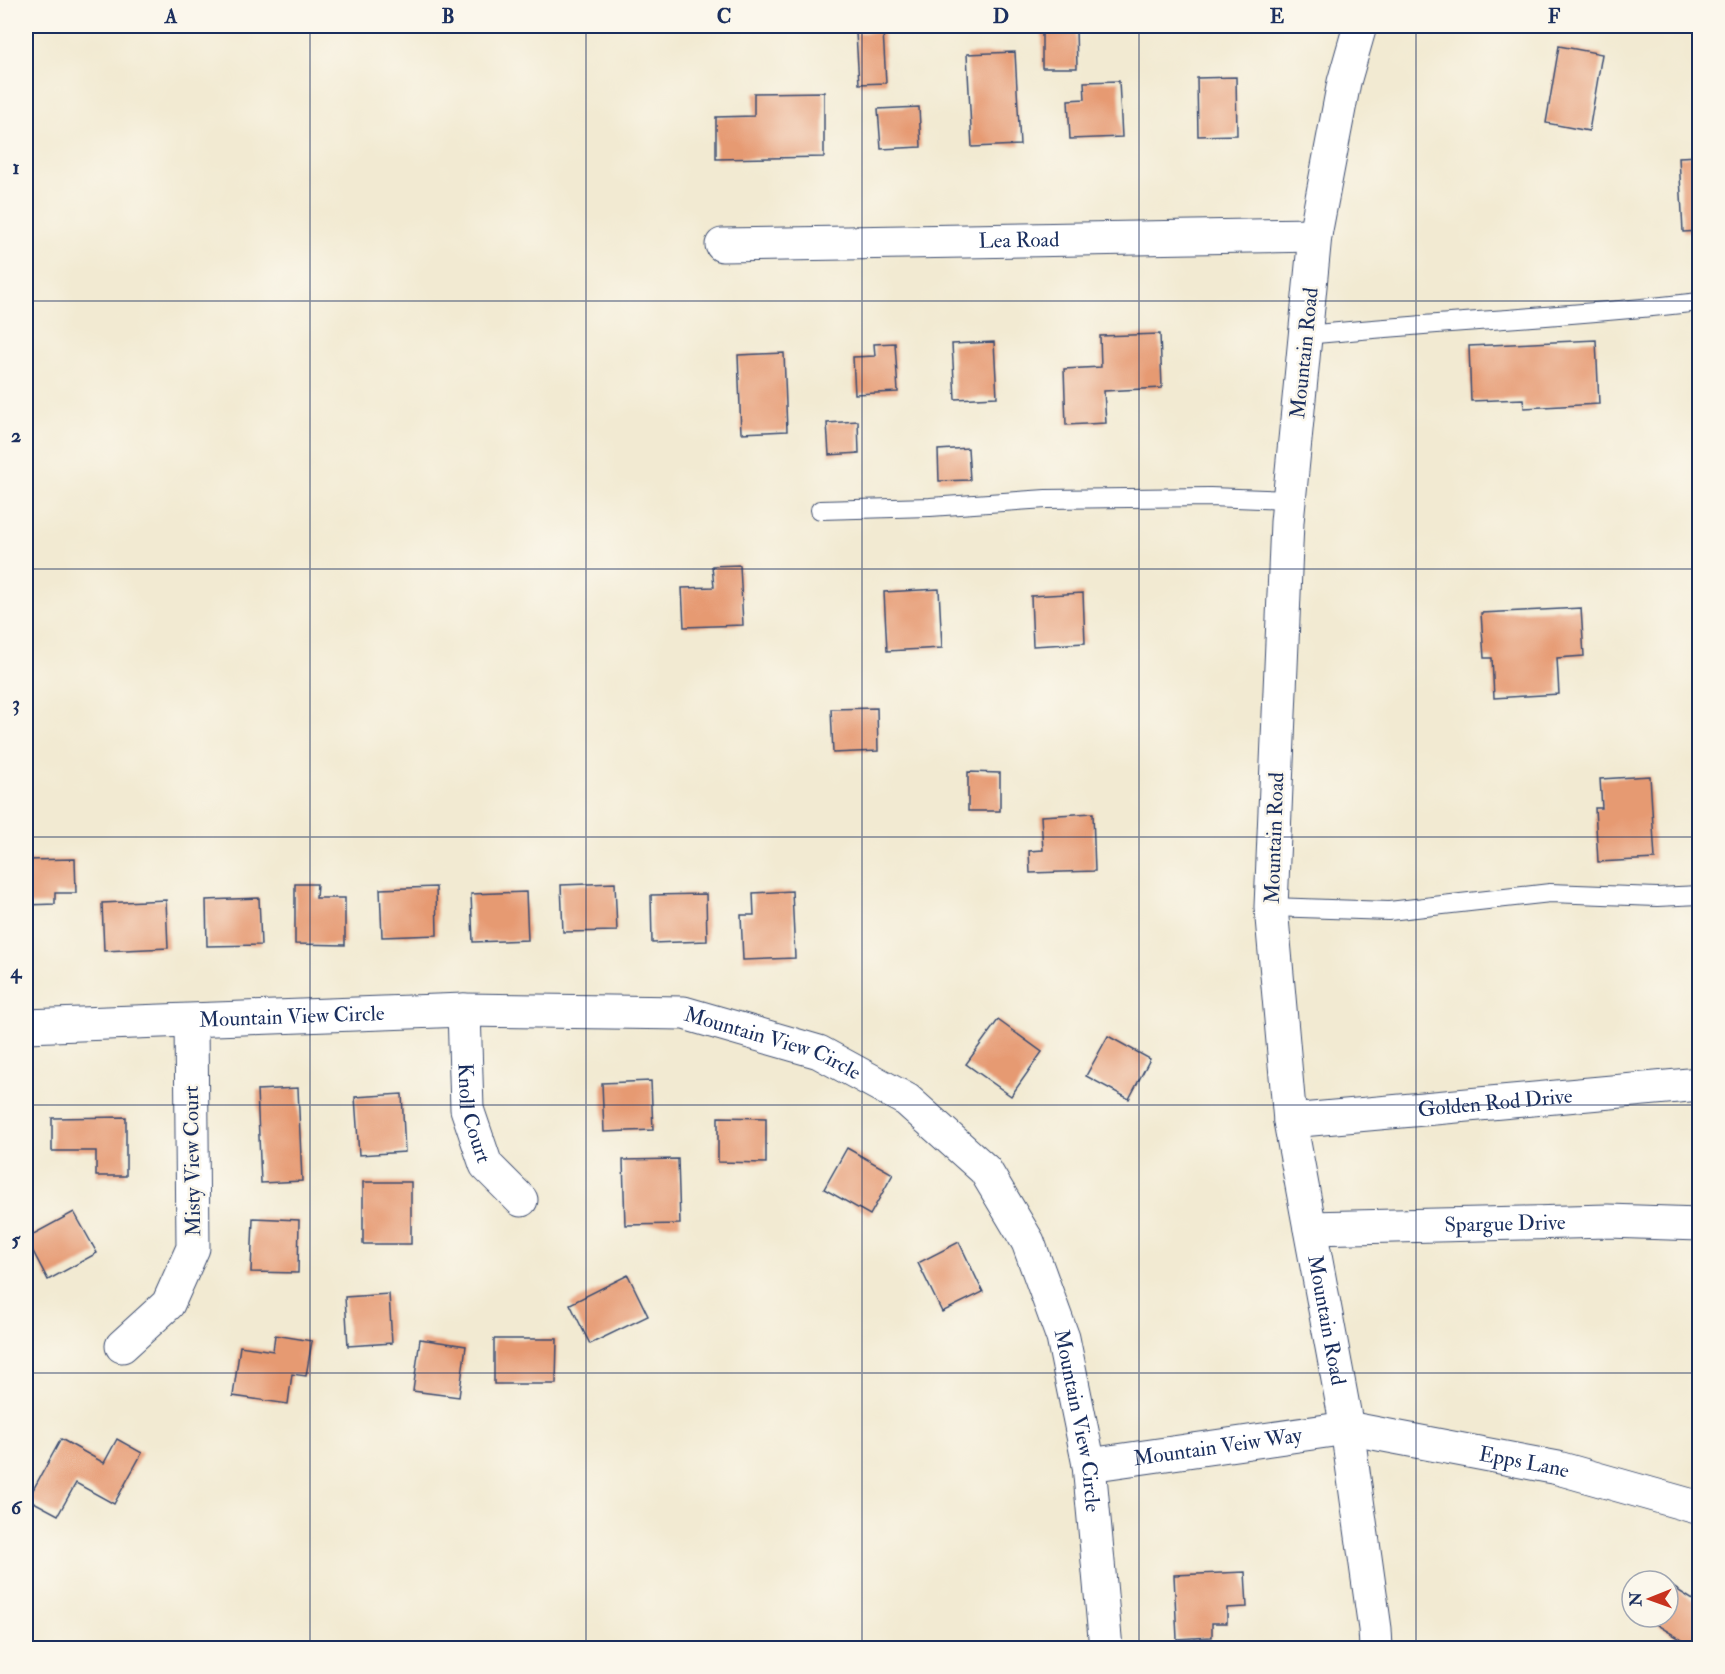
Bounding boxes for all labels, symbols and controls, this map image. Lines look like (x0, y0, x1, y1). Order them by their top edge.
text: A (164, 4, 178, 29)
text: B (441, 4, 455, 29)
text: C (717, 4, 731, 29)
text: D (993, 4, 1009, 29)
text: E (1270, 4, 1285, 29)
text: F (1548, 4, 1561, 29)
text: 1 (12, 155, 20, 180)
street label: Lea Road (978, 226, 1060, 255)
street label: Mountain Road (1284, 285, 1325, 420)
text: 2 (11, 423, 21, 448)
text: 3 (12, 691, 20, 716)
street label: Mountain Road (1259, 771, 1290, 904)
text: 4 (10, 959, 23, 984)
street label: Mountain View Circle (199, 1000, 385, 1034)
street label: Mountain View Circle (681, 1001, 866, 1086)
street label: Knoll Court (452, 1063, 497, 1167)
street label: Golden Rod Drive (1417, 1083, 1574, 1123)
street label: Misty View Court (178, 1085, 207, 1237)
street label: Spargue Drive (1444, 1209, 1566, 1239)
text: 5 (12, 1227, 22, 1252)
street label: Mountain Road (1301, 1253, 1352, 1388)
street label: Mountain View Circle (1048, 1327, 1106, 1514)
street label: Mountain Veiw Way (1132, 1422, 1304, 1472)
street label: Epps Lane (1477, 1440, 1573, 1485)
text: 6 (11, 1495, 23, 1520)
north arrow (1620, 1569, 1680, 1629)
text: N (1626, 1591, 1646, 1608)

